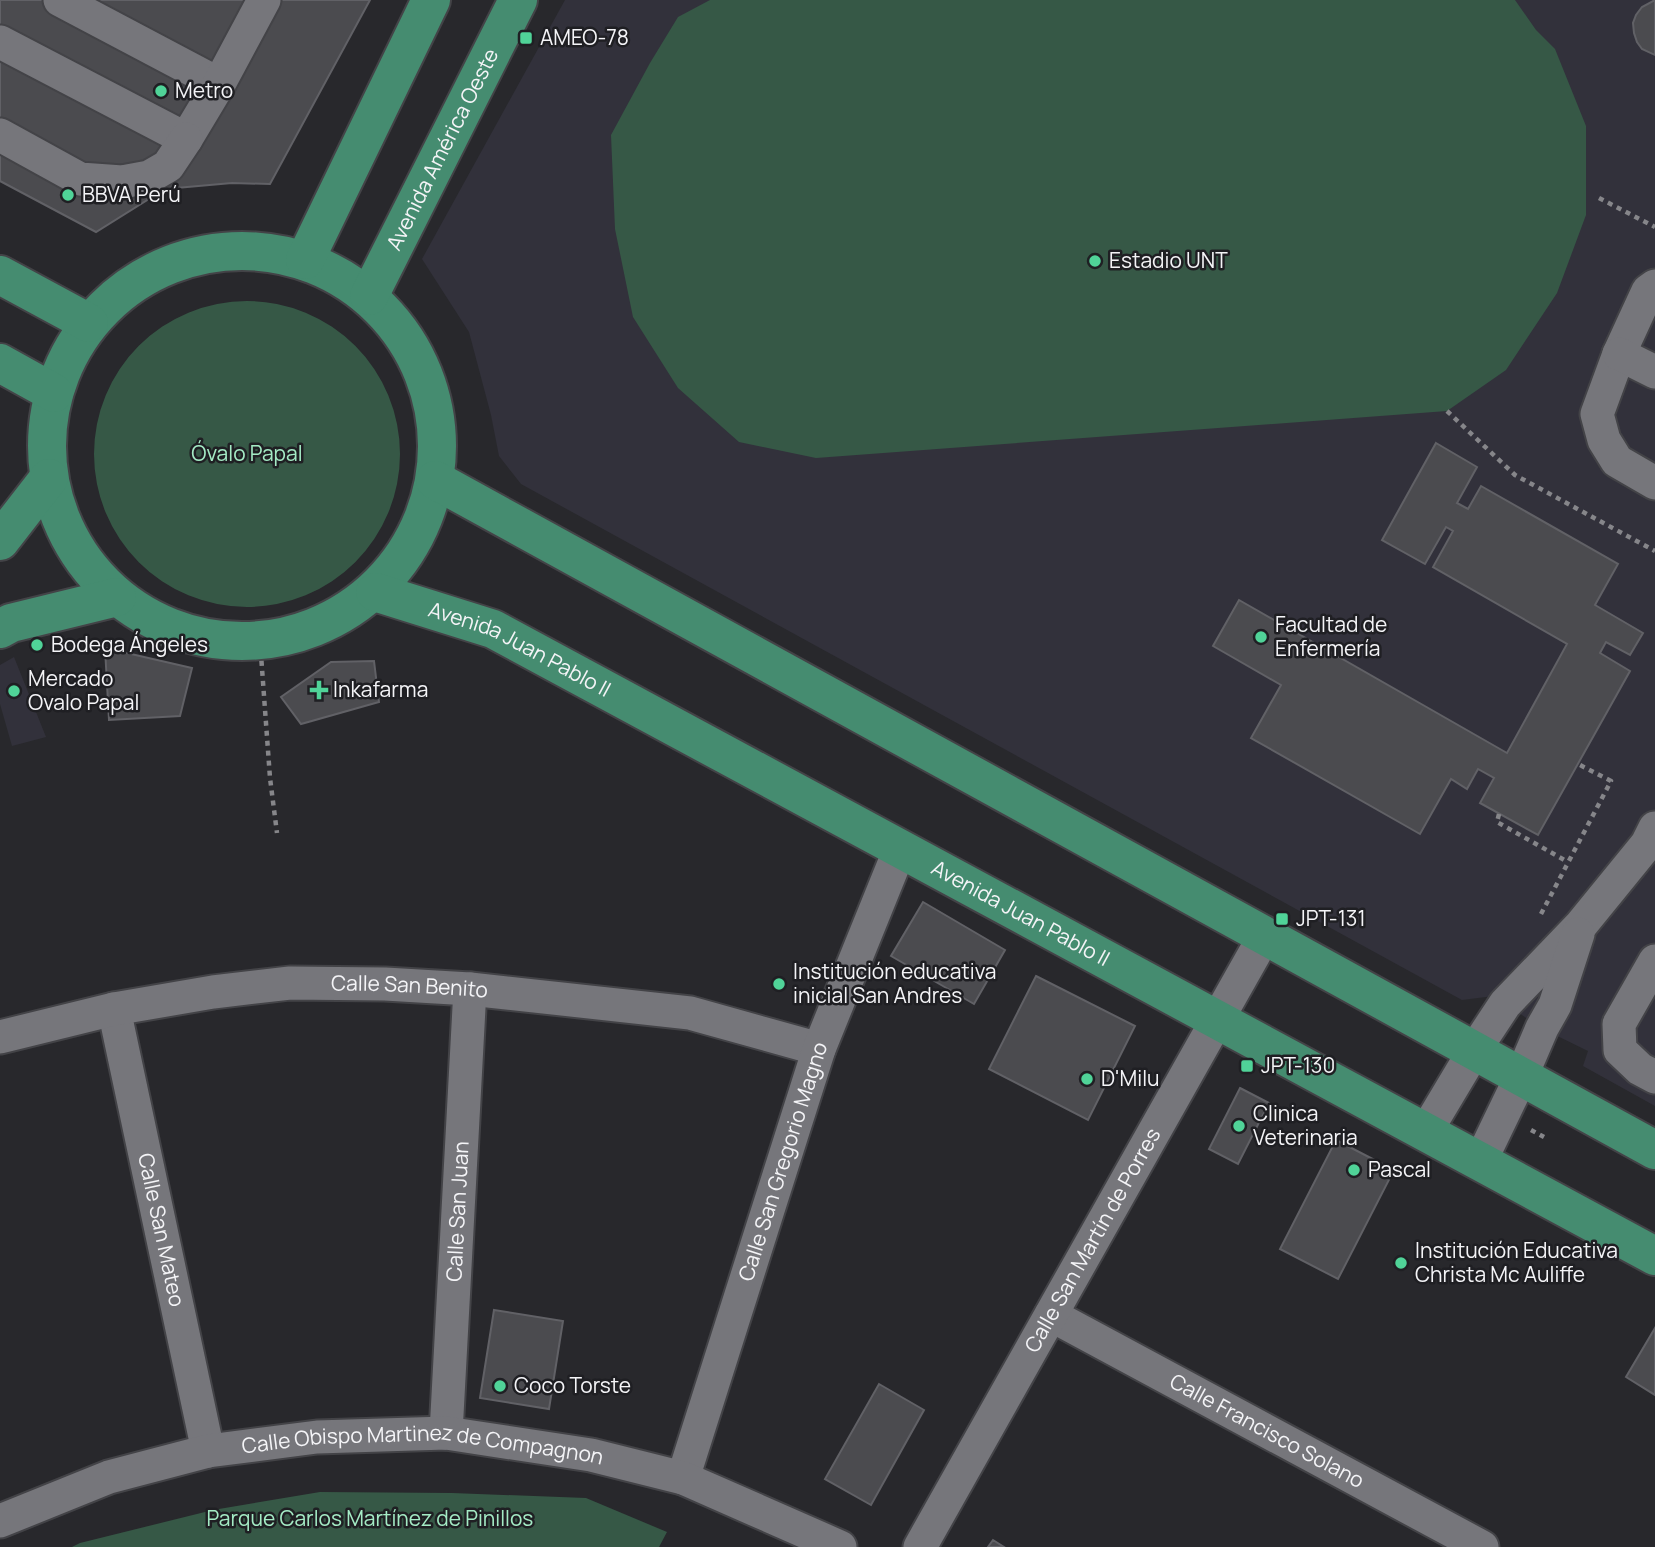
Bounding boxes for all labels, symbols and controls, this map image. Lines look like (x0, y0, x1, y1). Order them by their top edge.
place label: AMEO-78 (540, 23, 629, 51)
marker: AMEO-78 (518, 30, 534, 46)
street label: Avenida América Oeste (379, 43, 504, 255)
place label: Metro (175, 76, 233, 104)
marker: Metro (153, 83, 169, 99)
place label: BBVA Perú (82, 180, 181, 208)
marker: BBVA Perú (60, 187, 76, 203)
place label: Estadio UNT (1109, 246, 1228, 274)
marker: Estadio UNT (1087, 253, 1103, 269)
park label: Óvalo Papal (191, 439, 303, 467)
street label: Avenida Juan Pablo II (425, 595, 616, 703)
place label: Facultad de Enfermería (1275, 610, 1387, 662)
marker: Facultad de Enfermería (1253, 629, 1269, 645)
place label: Bodega Ángeles (51, 630, 208, 658)
marker: Bodega Ángeles (29, 637, 45, 653)
place label: Mercado Ovalo Papal (28, 664, 139, 716)
place label: Inkafarma (333, 675, 428, 703)
marker: Inkafarma (311, 682, 327, 698)
marker: Mercado Ovalo Papal (6, 683, 22, 699)
street label: Avenida Juan Pablo II (927, 853, 1115, 972)
place label: JPT-131 (1296, 904, 1366, 932)
marker: JPT-131 (1274, 911, 1290, 927)
place label: Institución educativa inicial San Andres (793, 957, 996, 1009)
street label: Calle San Benito (331, 968, 489, 1004)
marker: Institución educativa inicial San Andres (771, 976, 787, 992)
street label: Calle San Gregorio Magno (731, 1037, 834, 1284)
place label: JPT-130 (1261, 1051, 1335, 1079)
marker: JPT-130 (1239, 1058, 1255, 1074)
place label: D'Milu (1101, 1064, 1160, 1092)
marker: D'Milu (1079, 1071, 1095, 1087)
place label: Clinica Veterinaria (1253, 1099, 1358, 1151)
marker: Clinica Veterinaria (1231, 1118, 1247, 1134)
street label: Calle San Martín de Porres (1018, 1123, 1166, 1357)
street label: Calle San Juan (439, 1140, 475, 1282)
street label: Calle San Mateo (132, 1150, 192, 1309)
place label: Pascal (1368, 1155, 1431, 1183)
marker: Pascal (1346, 1162, 1362, 1178)
place label: Institución Educativa Christa Mc Auliffe (1415, 1236, 1618, 1288)
marker: Institución Educativa Christa Mc Auliffe (1393, 1255, 1409, 1271)
street label: Calle Francisco Solano (1165, 1367, 1369, 1494)
place label: Coco Torste (514, 1371, 631, 1399)
marker: Coco Torste (492, 1378, 508, 1394)
street label: Calle Obispo Martinez de Compagnon (240, 1418, 607, 1471)
park label: Parque Carlos Martínez de Pinillos (207, 1504, 533, 1532)

